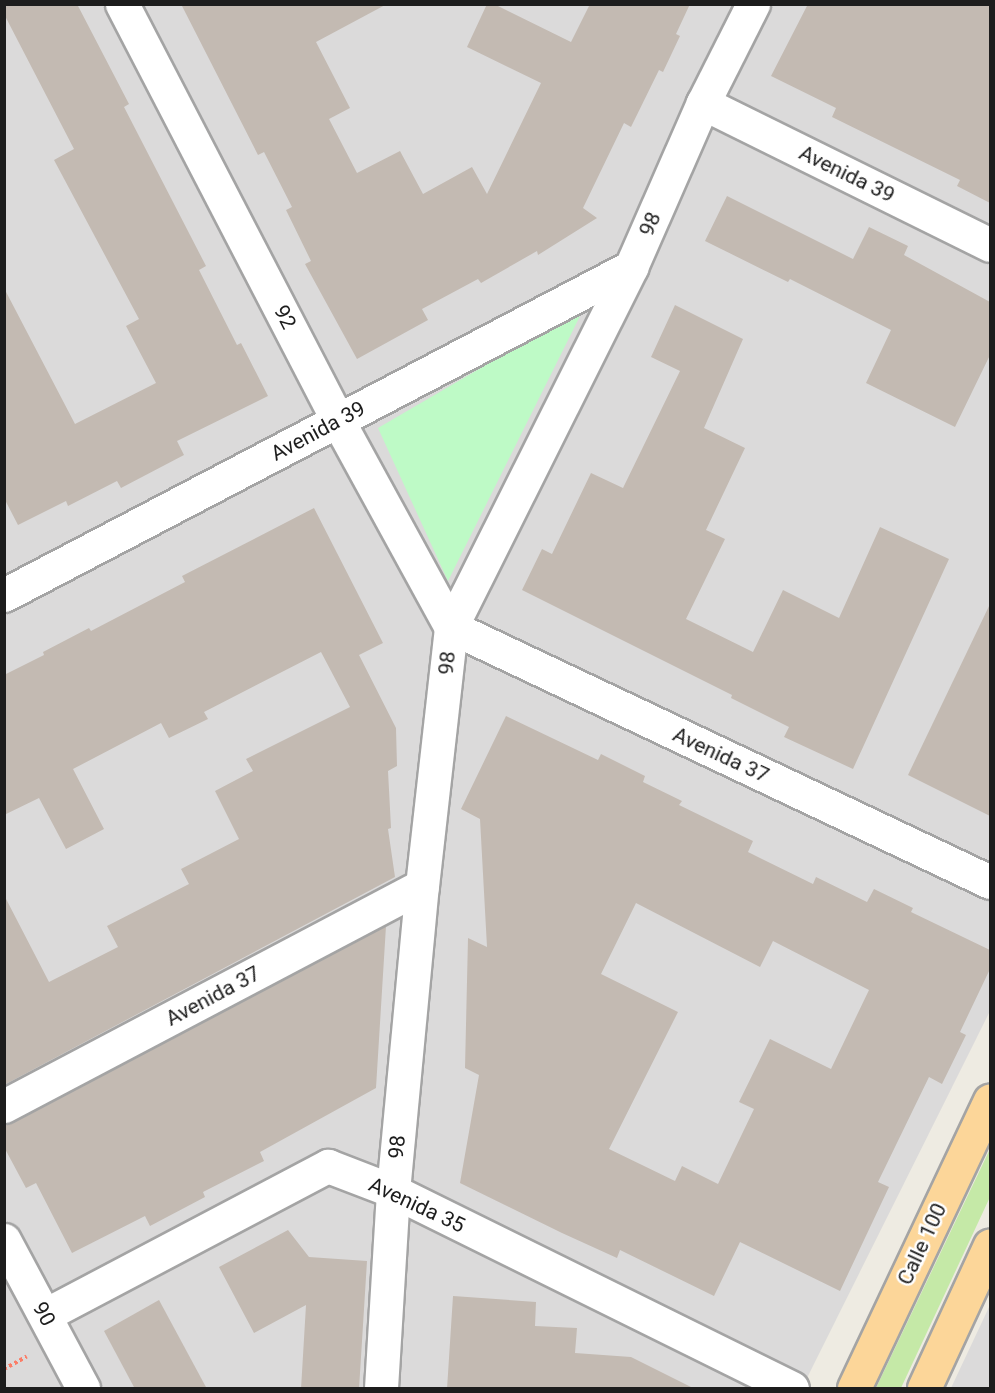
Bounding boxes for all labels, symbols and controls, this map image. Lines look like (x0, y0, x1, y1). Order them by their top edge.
street label: Avenida 39 (795, 140, 899, 208)
street label: 98 (634, 208, 666, 240)
street label: 92 (268, 301, 302, 333)
street label: Avenida 39 (267, 396, 369, 466)
street label: 98 (433, 650, 461, 676)
street label: Avenida 37 (669, 722, 773, 788)
street label: Avenida 37 (162, 961, 264, 1031)
street label: 98 (383, 1134, 411, 1160)
street label: Avenida 35 (365, 1172, 469, 1238)
street label: Calle 100 (892, 1199, 952, 1289)
street label: 90 (27, 1298, 61, 1330)

